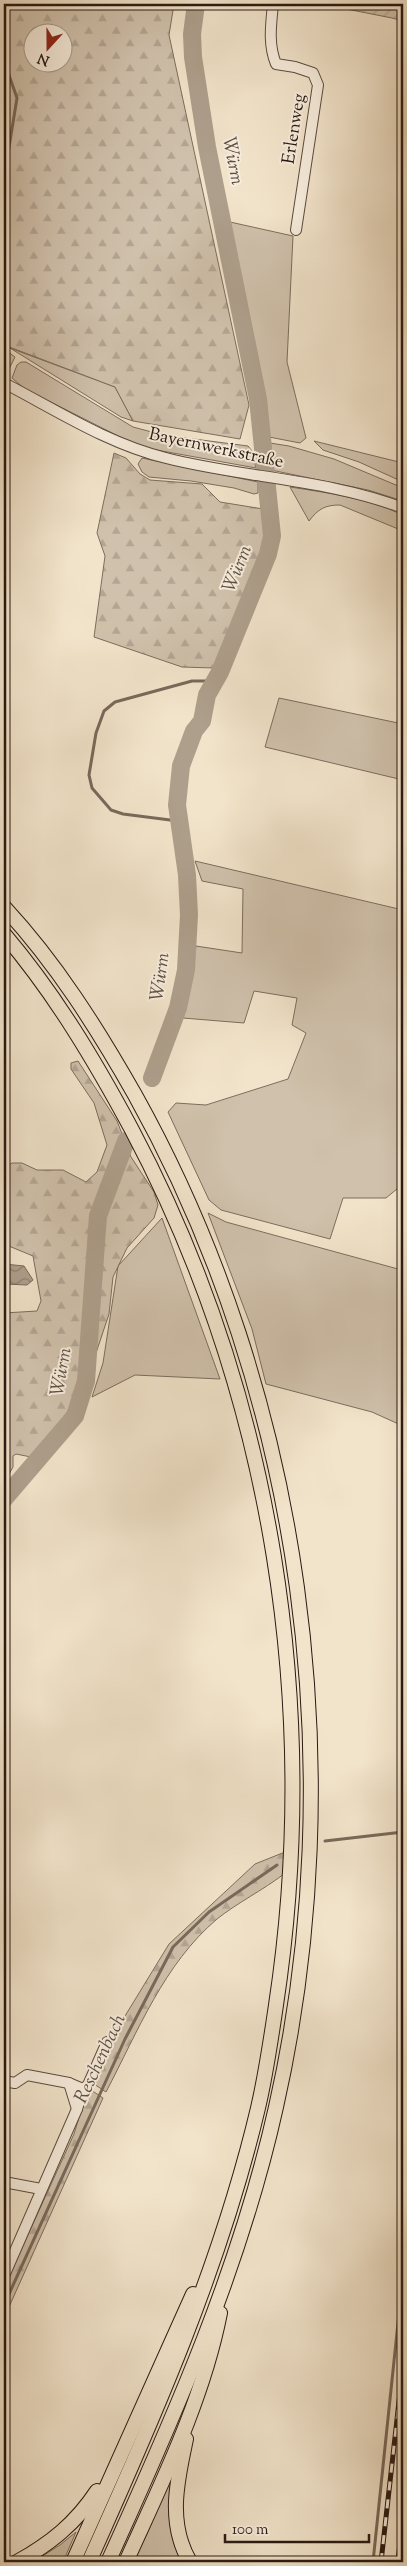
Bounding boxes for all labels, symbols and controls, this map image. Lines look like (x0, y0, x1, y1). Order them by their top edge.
north arrow (22, 22, 72, 72)
text: N (35, 47, 53, 70)
street label: Erlenweg (277, 92, 313, 166)
water label: Würm (214, 134, 250, 188)
street label: Bayernwerkstraße (146, 422, 286, 476)
water label: Würm (216, 541, 260, 597)
water label: Würm (144, 950, 178, 1003)
water label: Würm (44, 1345, 80, 1398)
water label: Reschenbach (69, 2009, 134, 2108)
scale bar (225, 2511, 368, 2543)
text: 100 m (232, 2520, 269, 2541)

